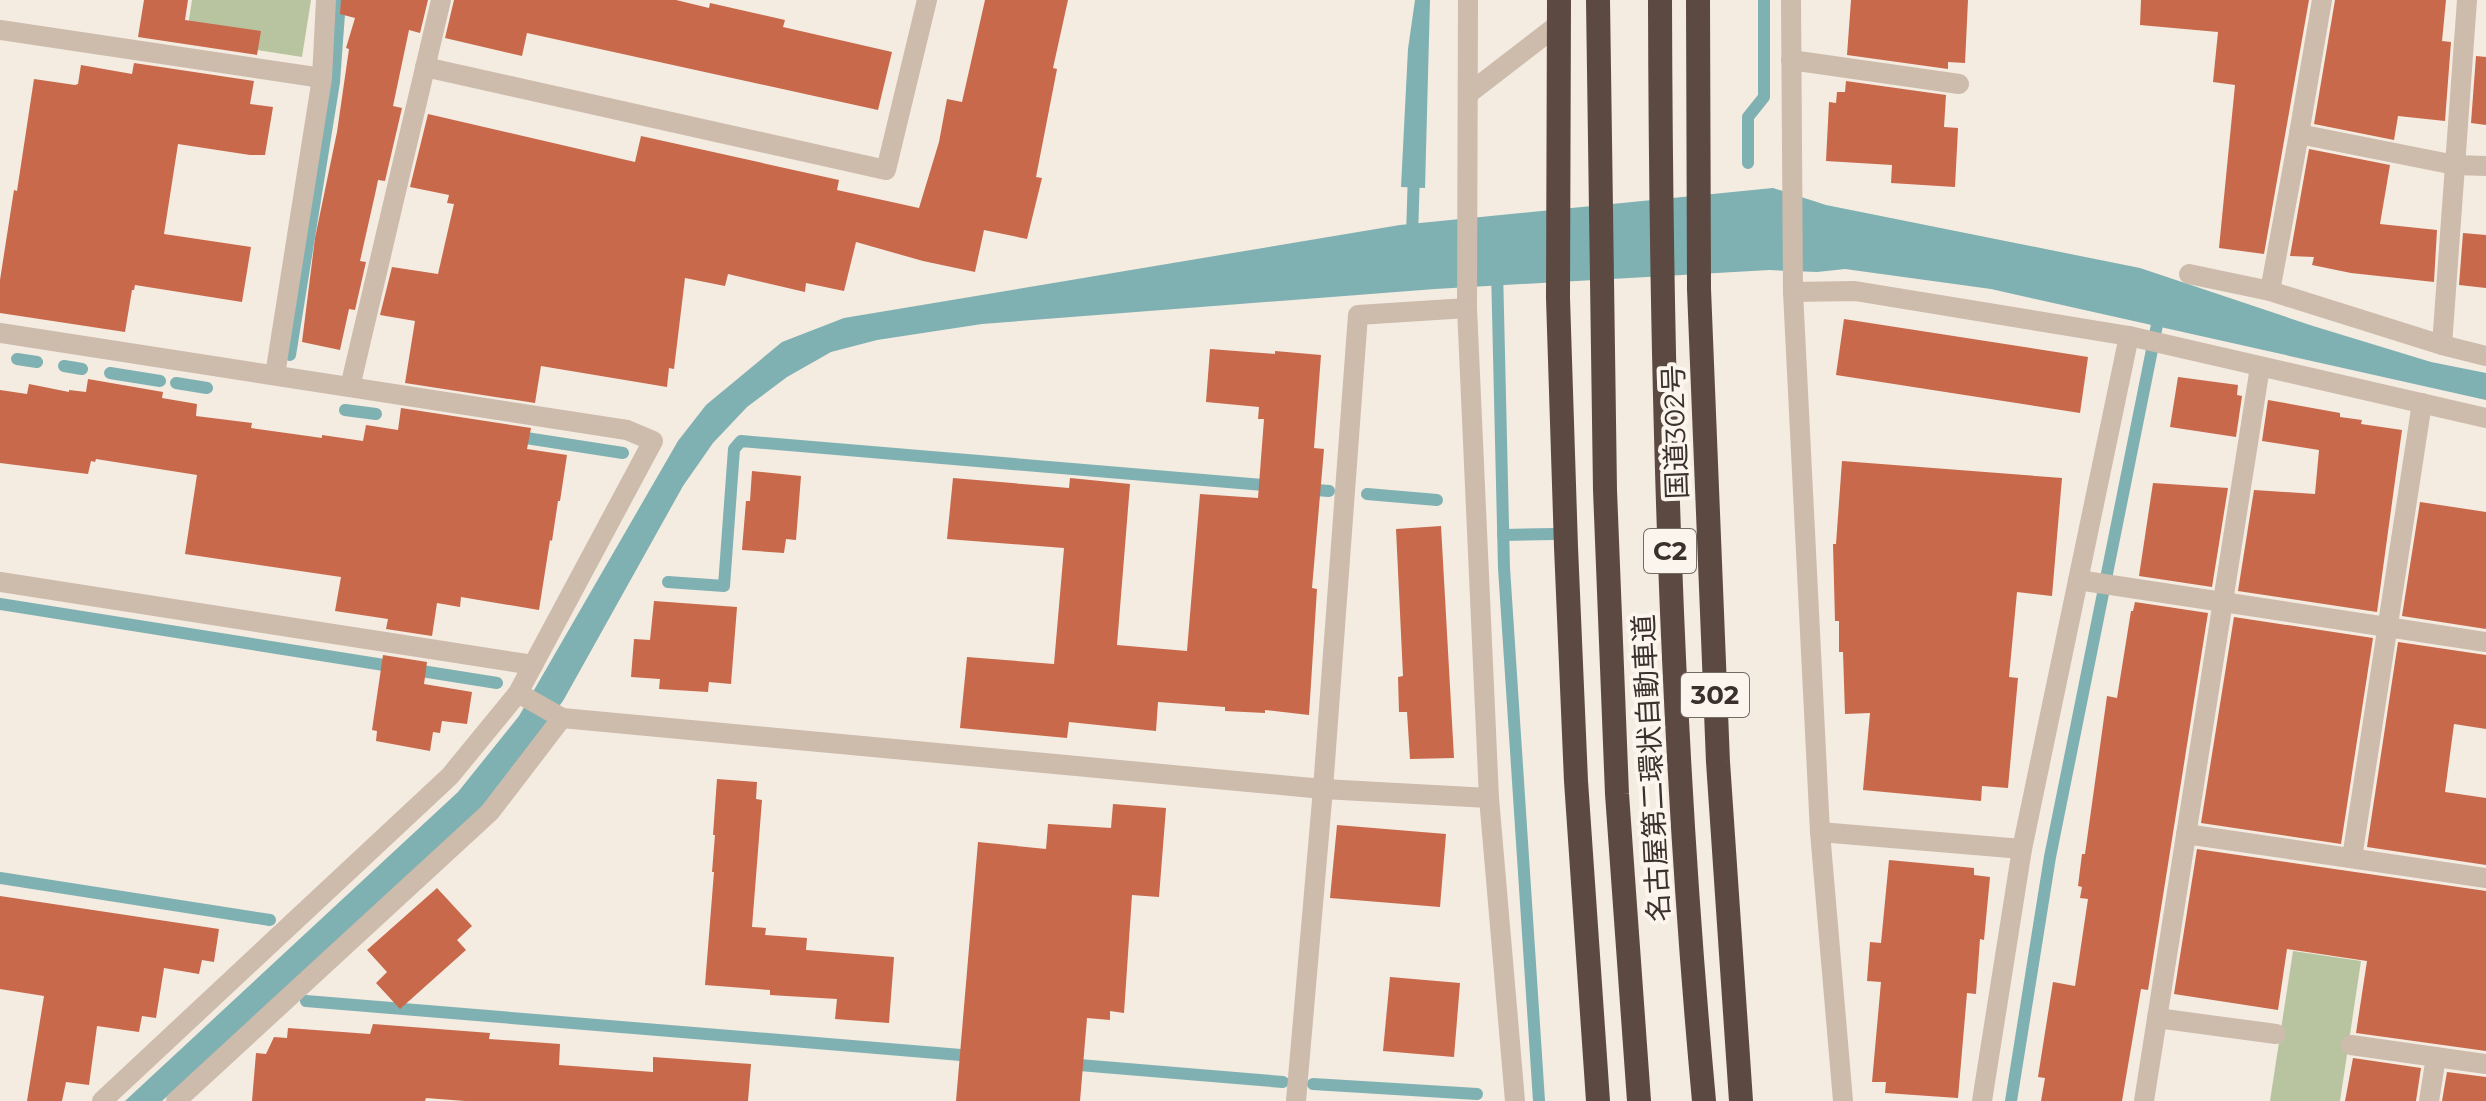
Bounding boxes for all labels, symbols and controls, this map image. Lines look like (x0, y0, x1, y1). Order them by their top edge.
street label: 国道302号 (1656, 364, 1694, 500)
road number: C2 (1644, 529, 1696, 573)
street label: 名古屋第二環状自動車道 (1626, 613, 1676, 923)
road number: 302 (1681, 673, 1749, 717)

